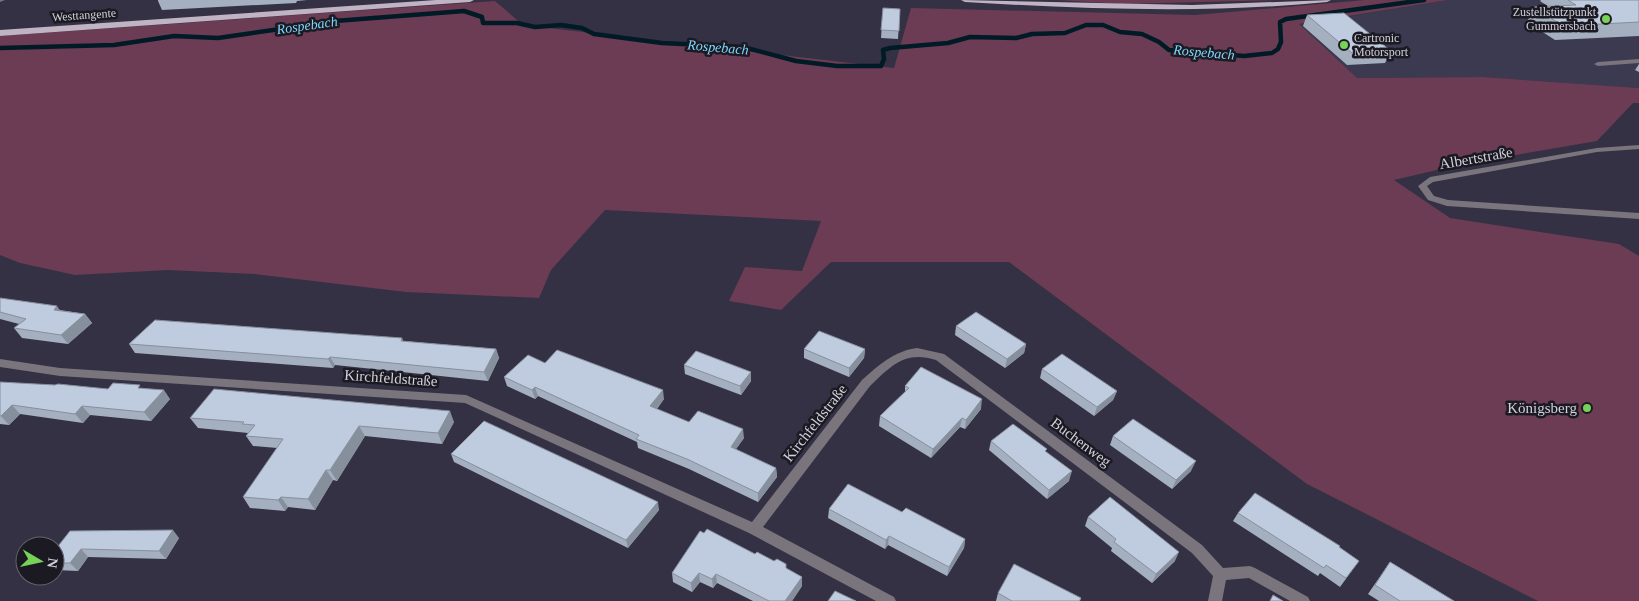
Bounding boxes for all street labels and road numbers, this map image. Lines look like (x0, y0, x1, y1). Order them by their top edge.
street label: Westtangente (51, 6, 117, 24)
street label: Albertstraße (1438, 144, 1514, 172)
street label: Kirchfeldstraße (344, 367, 438, 389)
street label: Kirchfeldstraße (780, 381, 850, 465)
street label: Buchenweg (1048, 414, 1114, 470)

